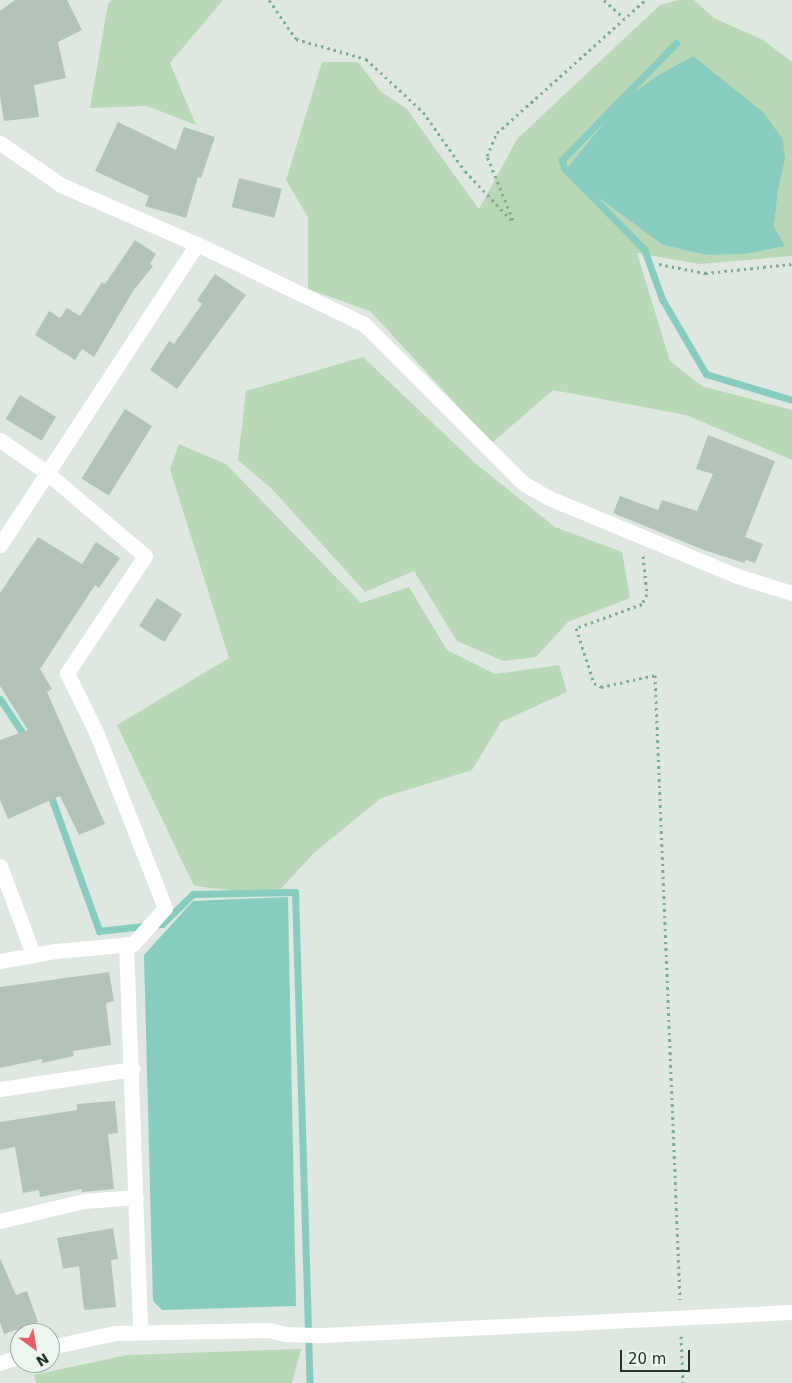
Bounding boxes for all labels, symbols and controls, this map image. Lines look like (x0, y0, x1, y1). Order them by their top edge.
north arrow (10, 1323, 60, 1373)
scale bar (622, 1340, 692, 1372)
text: N (33, 1350, 52, 1370)
text: 20 m (628, 1350, 666, 1368)

